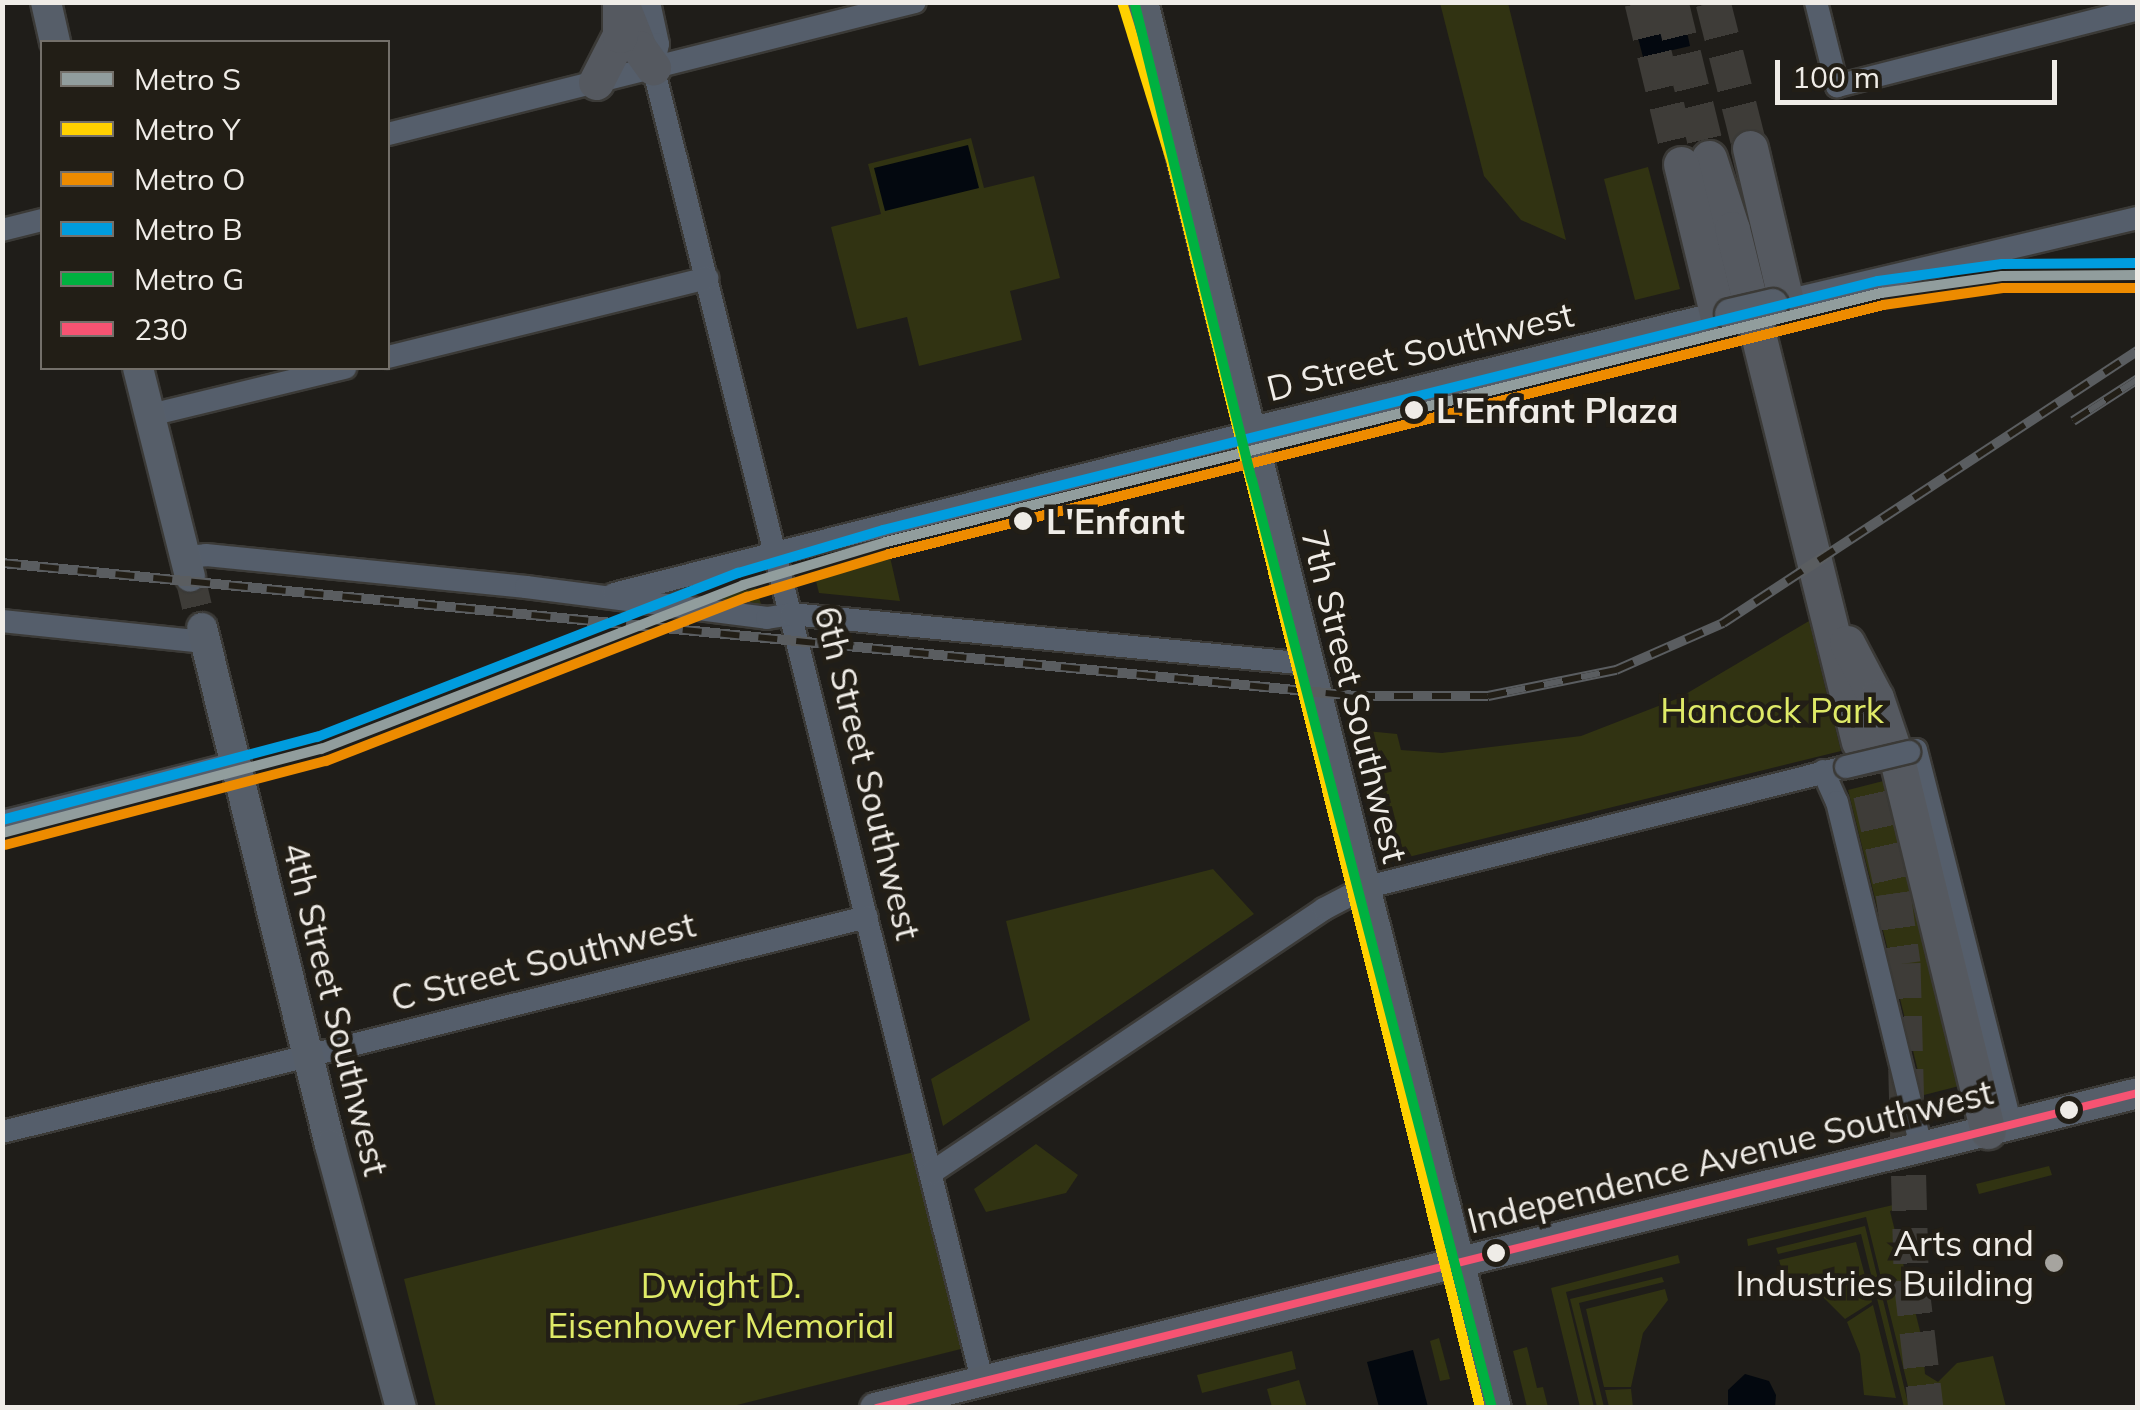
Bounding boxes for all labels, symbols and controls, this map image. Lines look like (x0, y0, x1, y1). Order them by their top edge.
legend (40, 40, 390, 370)
scale bar (1780, 40, 2062, 102)
text: 100 m (1792, 58, 1880, 96)
text: Metro S (134, 60, 241, 98)
text: Metro Y (134, 110, 240, 148)
text: Metro O (134, 160, 245, 198)
text: Metro B (134, 210, 243, 248)
text: Metro G (134, 260, 244, 298)
street label: D Street Southwest (1262, 293, 1578, 409)
text: 230 (134, 310, 188, 348)
place label: L'Enfant Plaza (1436, 389, 1678, 431)
marker: L'Enfant Plaza (1401, 397, 1427, 423)
place label: L'Enfant (1046, 500, 1185, 542)
marker: L'Enfant (1010, 508, 1036, 534)
street label: 7th Street Southwest (1293, 525, 1417, 867)
street label: 6th Street Southwest (806, 602, 930, 944)
park label: Hancock Park (1660, 689, 1884, 731)
street label: 4th Street Southwest (274, 838, 398, 1180)
street label: C Street Southwest (386, 903, 700, 1019)
street label: Independence Avenue Southwest (1463, 1070, 1997, 1242)
unlabelled marker (2059, 1100, 2079, 1120)
place label: Arts and Industries Building (1736, 1222, 2034, 1304)
unlabelled marker (1486, 1243, 1506, 1263)
marker: Arts and Industries Building (2043, 1252, 2065, 1274)
park label: Dwight D. Eisenhower Memorial (547, 1264, 895, 1346)

